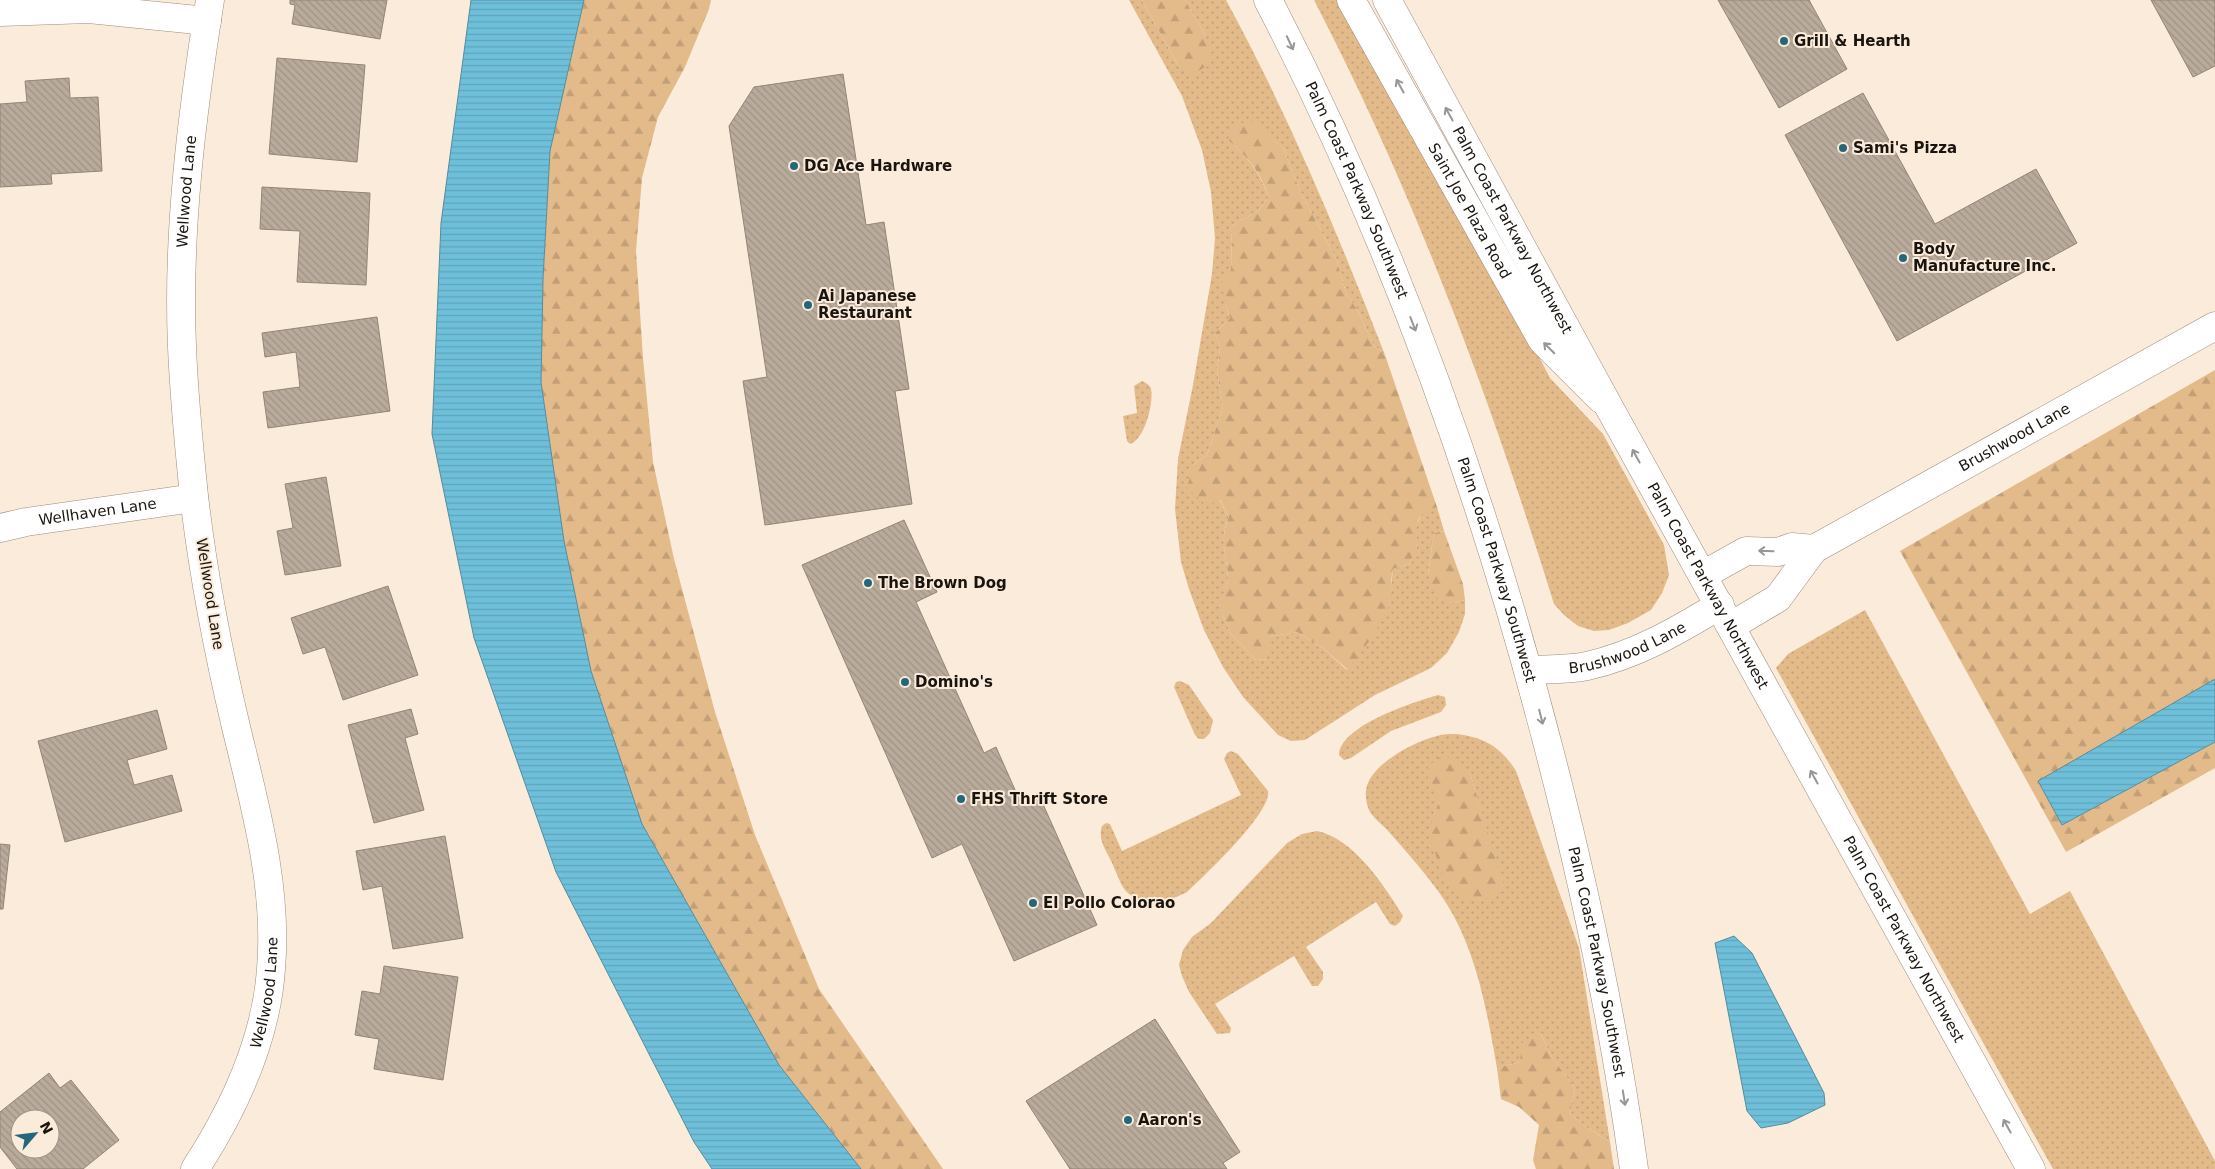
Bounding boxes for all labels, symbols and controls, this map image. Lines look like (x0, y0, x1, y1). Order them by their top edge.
place label: Grill & Hearth (1794, 32, 1911, 50)
one-way arrow (1286, 35, 1295, 50)
marker: Grill & Hearth (1778, 35, 1790, 47)
street label: Palm Coast Parkway Southwest (1301, 79, 1412, 301)
one-way arrow (1394, 79, 1404, 94)
one-way arrow (1444, 107, 1454, 121)
street label: Palm Coast Parkway Northwest (1449, 123, 1576, 337)
street label: Wellwood Lane (173, 134, 200, 248)
place label: Sami's Pizza (1853, 139, 1957, 157)
street label: Saint Joe Plaza Road (1424, 140, 1515, 282)
marker: Sami's Pizza (1837, 142, 1849, 154)
place label: DG Ace Hardware (804, 157, 952, 175)
marker: DG Ace Hardware (788, 160, 800, 172)
place label: Body Manufacture Inc. (1913, 240, 2056, 275)
marker: Body Manufacture Inc. (1897, 252, 1909, 264)
place label: Ai Japanese Restaurant (818, 287, 917, 322)
marker: Ai Japanese Restaurant (802, 299, 814, 311)
one-way arrow (1409, 316, 1418, 332)
one-way arrow (1543, 342, 1556, 354)
street label: Brushwood Lane (1956, 399, 2073, 476)
one-way arrow (1631, 449, 1640, 464)
street label: Palm Coast Parkway Southwest (1454, 455, 1540, 685)
street label: Palm Coast Parkway Northwest (1644, 479, 1772, 692)
street label: Wellhaven Lane (37, 494, 158, 529)
street label: Wellwood Lane (192, 537, 228, 651)
one-way arrow (1758, 547, 1774, 556)
place label: The Brown Dog (878, 574, 1007, 592)
marker: The Brown Dog (862, 577, 874, 589)
street label: Brushwood Lane (1568, 618, 1689, 678)
place label: Domino's (915, 673, 993, 691)
marker: Domino's (899, 676, 911, 688)
one-way arrow (1537, 709, 1546, 725)
one-way arrow (1809, 770, 1818, 785)
place label: FHS Thrift Store (971, 790, 1108, 808)
marker: FHS Thrift Store (955, 793, 967, 805)
street label: Palm Coast Parkway Northwest (1839, 833, 1968, 1046)
street label: Palm Coast Parkway Southwest (1564, 845, 1629, 1079)
place label: El Pollo Colorao (1043, 894, 1175, 912)
marker: El Pollo Colorao (1027, 897, 1039, 909)
street label: Wellwood Lane (247, 937, 281, 1051)
one-way arrow (1620, 1090, 1630, 1106)
north arrow (10, 1109, 60, 1159)
place label: Aaron's (1138, 1111, 1202, 1129)
marker: Aaron's (1122, 1114, 1134, 1126)
text: N (37, 1119, 56, 1137)
one-way arrow (2002, 1119, 2012, 1134)

